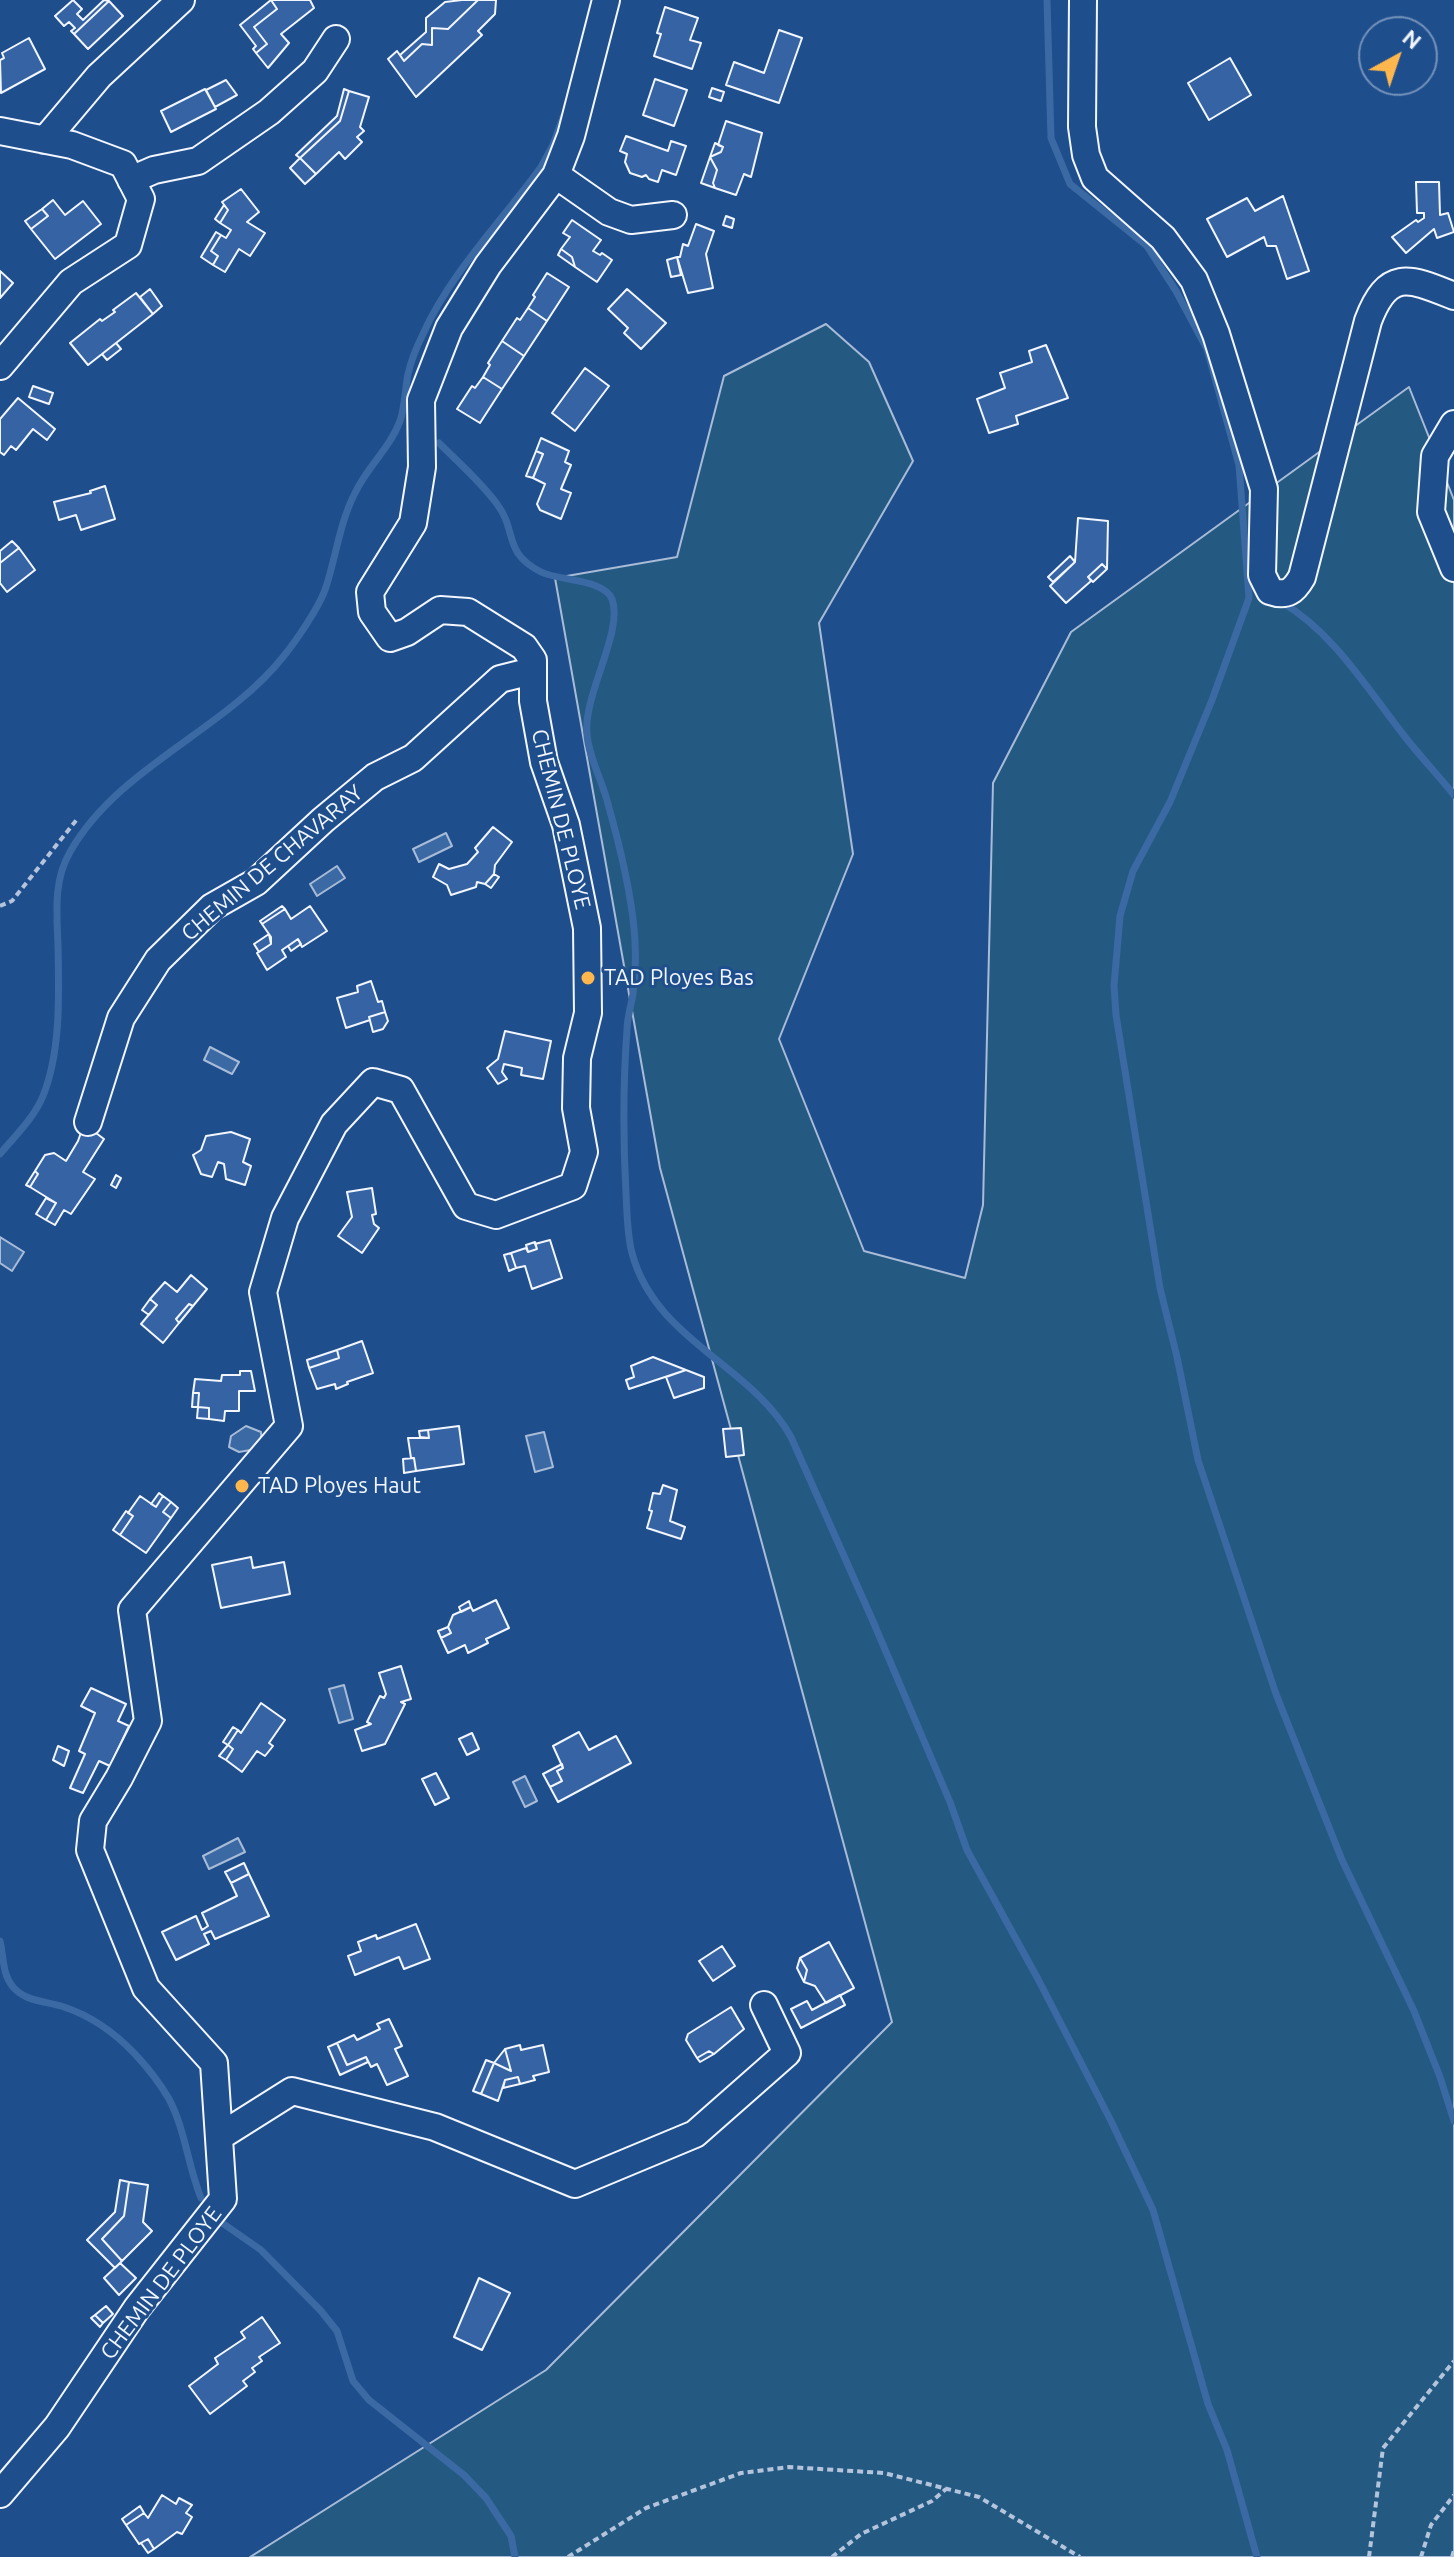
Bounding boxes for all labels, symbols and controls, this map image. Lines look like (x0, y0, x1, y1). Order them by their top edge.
north arrow (1358, 16, 1438, 96)
text: N (1398, 24, 1427, 54)
street label: CHEMIN DE PLOYE (526, 726, 596, 912)
street label: CHEMIN DE CHAVARAY (176, 779, 368, 947)
place label: TAD Ployes Bas (604, 965, 754, 991)
marker: TAD Ployes Bas (579, 969, 597, 987)
place label: TAD Ployes Haut (258, 1473, 421, 1499)
marker: TAD Ployes Haut (233, 1477, 251, 1495)
street label: CHEMIN DE PLOYE (95, 2201, 227, 2365)

